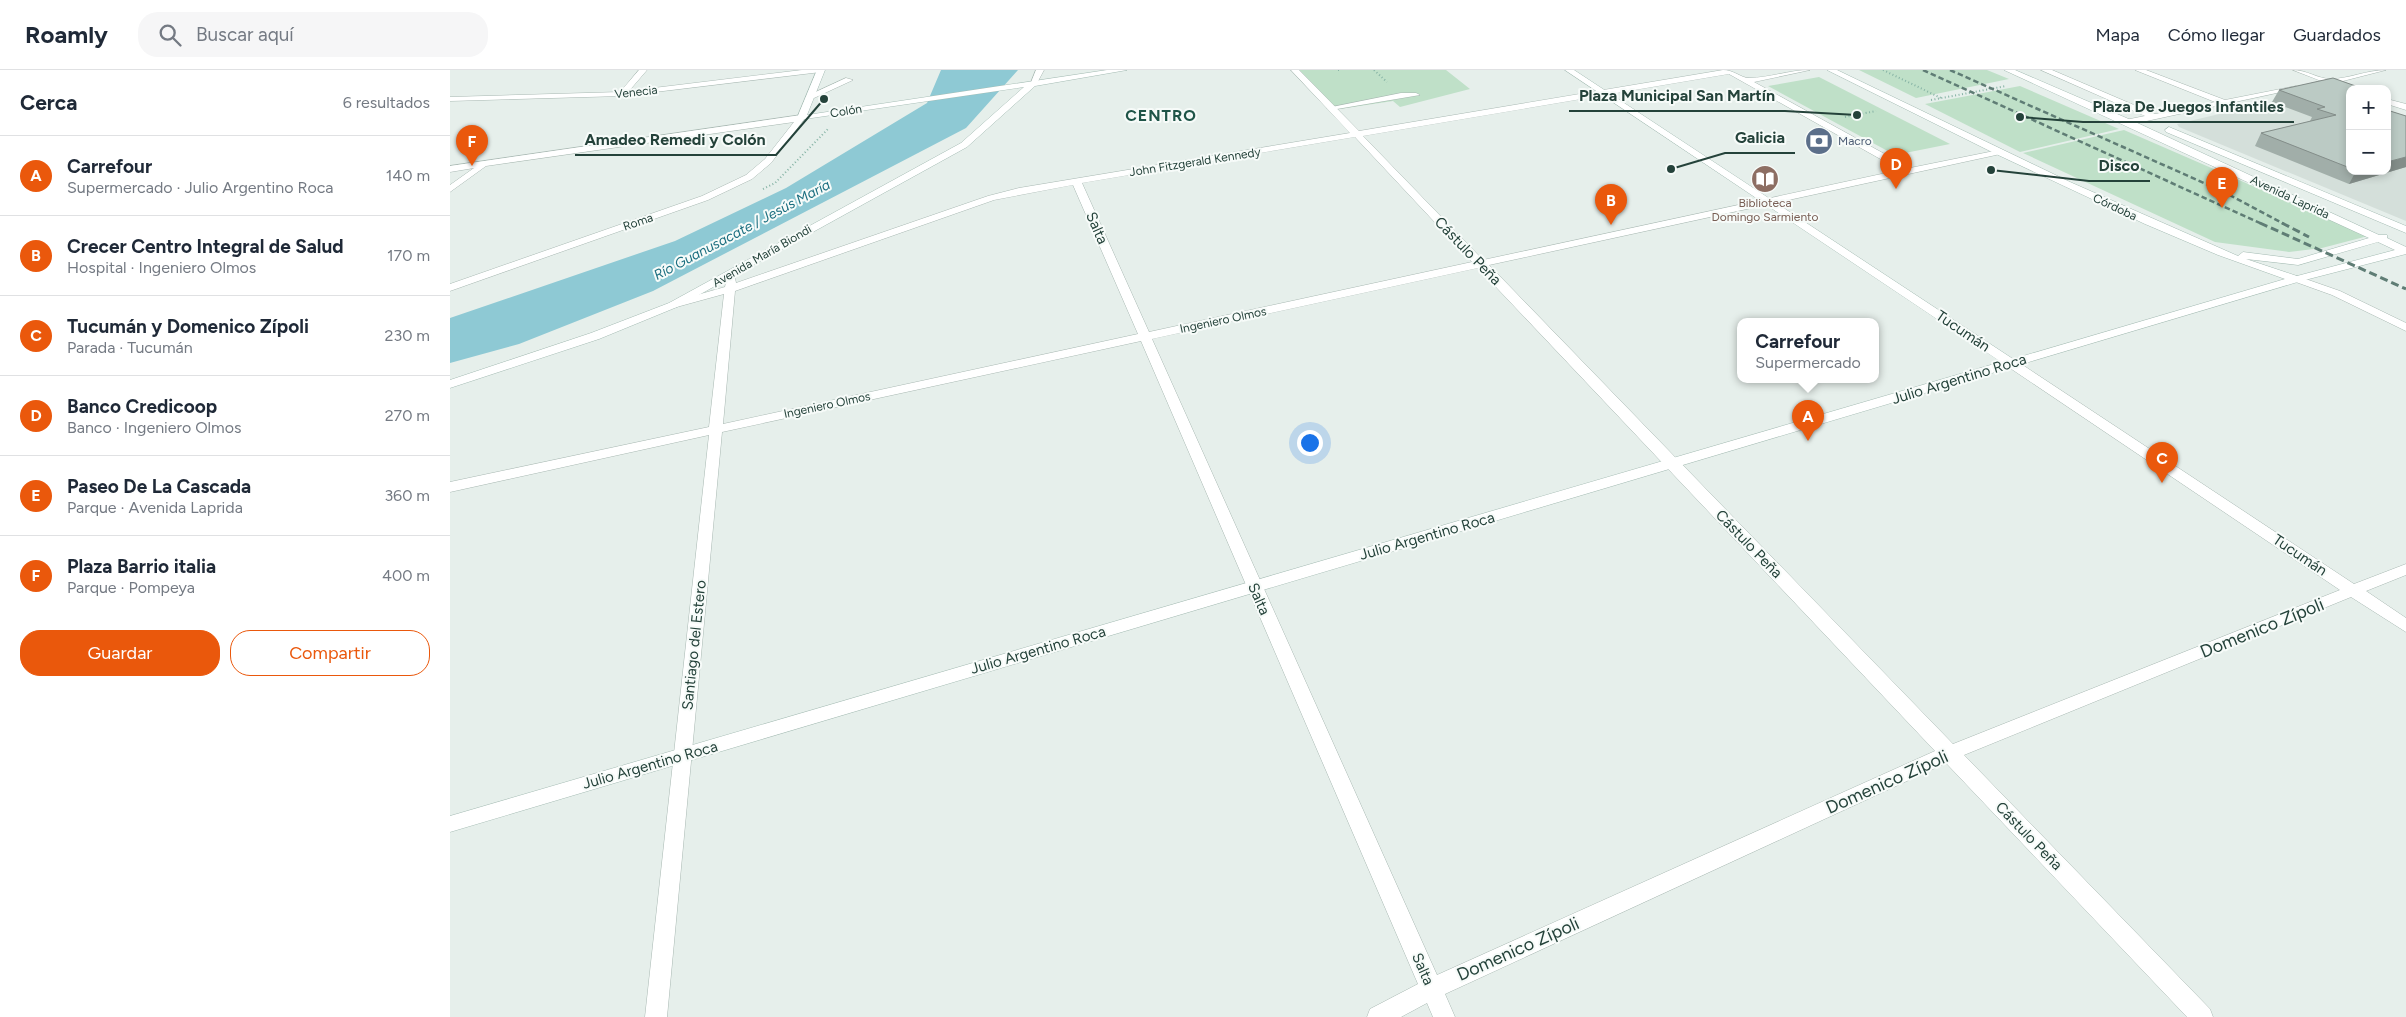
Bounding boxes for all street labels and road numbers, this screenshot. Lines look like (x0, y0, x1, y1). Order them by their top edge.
street label: Venecia (614, 83, 658, 101)
street label: Colón (829, 102, 863, 120)
street label: John Fitzgerald Kennedy (1128, 145, 1262, 179)
street label: Avenida Laprida (2248, 173, 2332, 221)
street label: Córdoba (2091, 191, 2139, 223)
street label: Salta (1082, 209, 1112, 247)
street label: Roma (621, 210, 655, 234)
street label: Cástulo Peña (1431, 213, 1505, 289)
street label: Avenida María Biondi (710, 222, 814, 290)
street label: Ingeniero Olmos (1178, 304, 1268, 336)
street label: Tucumán (1933, 306, 1993, 356)
street label: Julio Argentino Roca (1890, 350, 2028, 408)
street label: Ingeniero Olmos (782, 389, 872, 421)
street label: Cástulo Peña (1712, 506, 1786, 582)
street label: Julio Argentino Roca (1357, 508, 1497, 564)
street label: Tucumán (2270, 530, 2330, 580)
street label: Santiago del Estero (678, 579, 710, 711)
street label: Salta (1244, 580, 1274, 618)
street label: Domenico Zípoli (2197, 593, 2327, 663)
street label: Julio Argentino Roca (968, 622, 1108, 678)
street label: Julio Argentino Roca (580, 737, 720, 793)
street label: Domenico Zípoli (1822, 745, 1952, 819)
street label: Cástulo Peña (1992, 798, 2066, 874)
street label: Domenico Zípoli (1453, 912, 1583, 986)
street label: Salta (1408, 950, 1438, 988)

